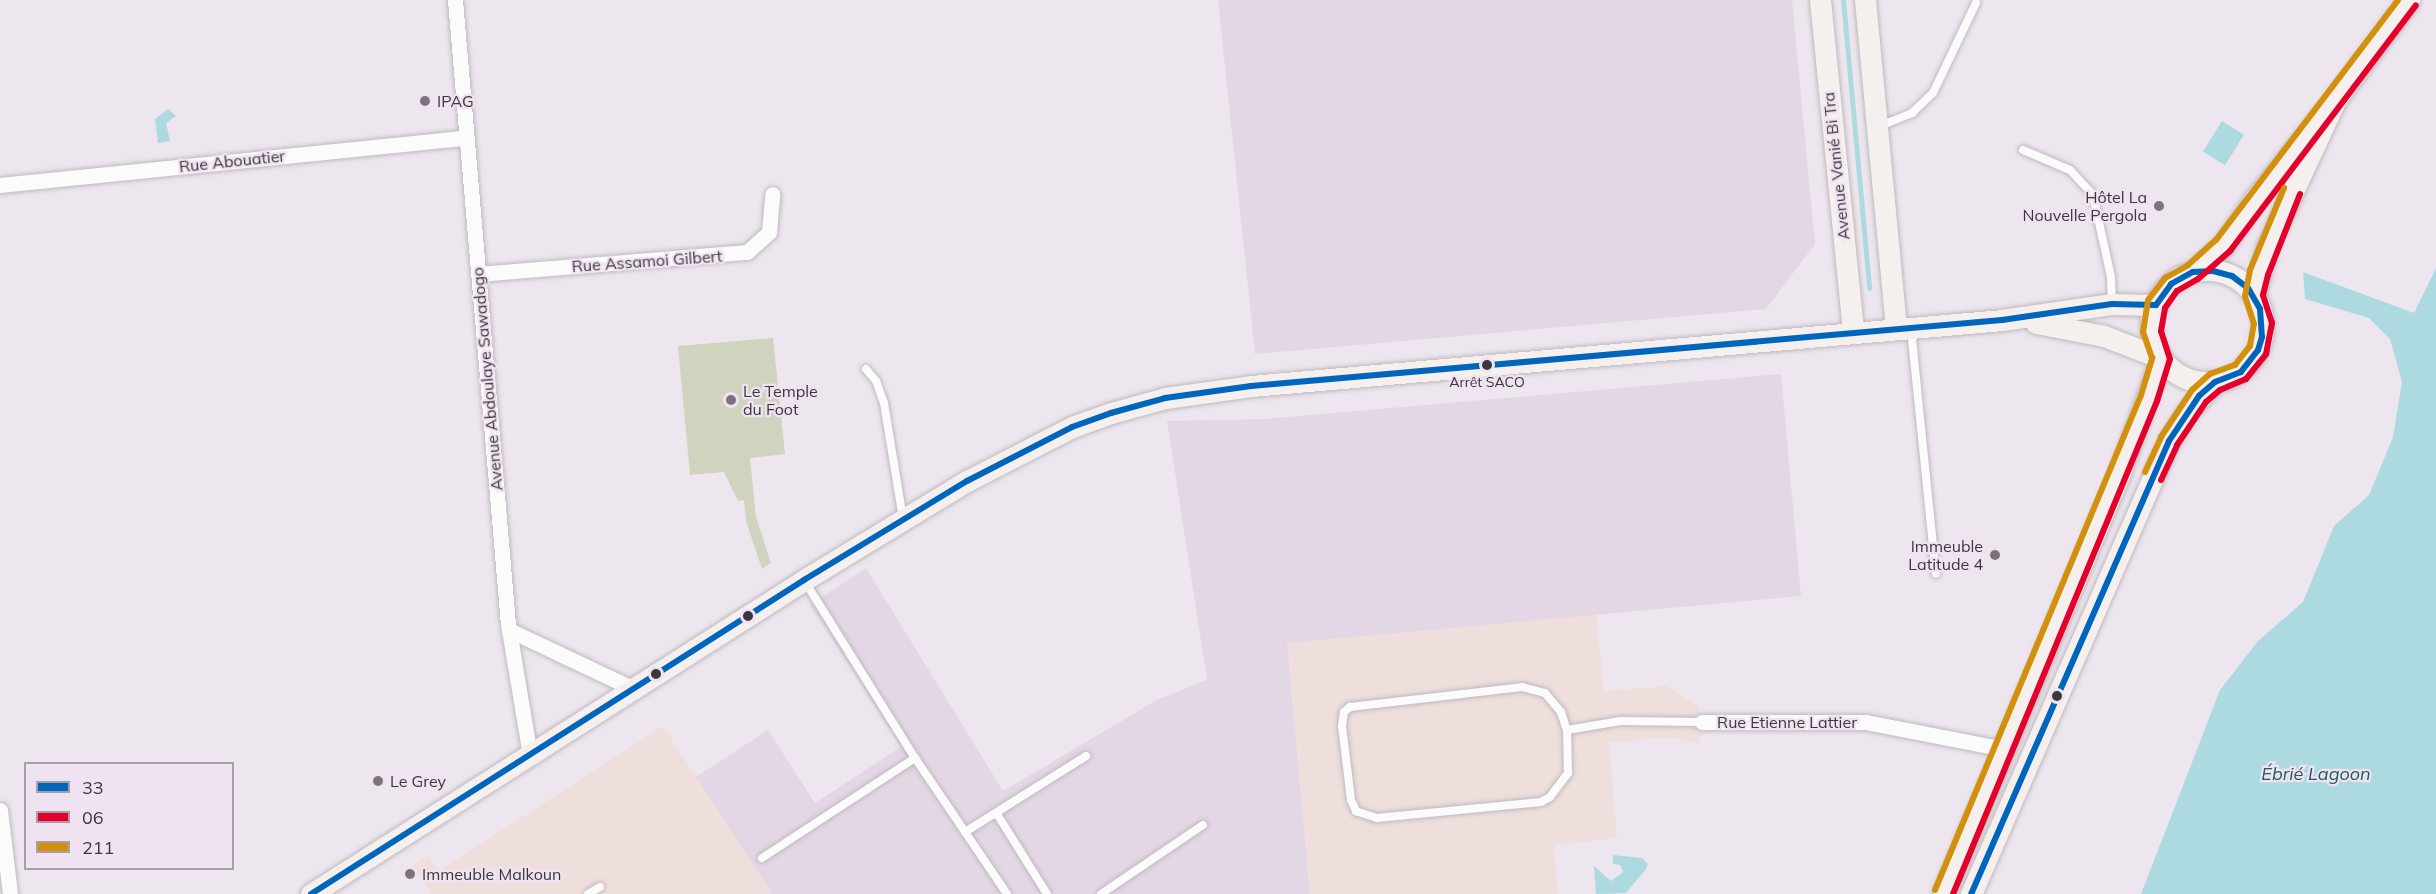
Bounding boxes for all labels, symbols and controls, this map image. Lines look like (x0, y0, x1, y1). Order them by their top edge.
place label: IPAG (437, 91, 474, 111)
street label: Avenue Vanié Bi Tra (1819, 91, 1853, 241)
marker: IPAG (418, 94, 432, 108)
street label: Rue Abouatier (178, 146, 286, 176)
place label: Hôtel La Nouvelle Pergola (2022, 187, 2147, 225)
marker: Hôtel La Nouvelle Pergola (2152, 199, 2166, 213)
street label: Rue Assamoi Gilbert (571, 246, 723, 276)
street label: Avenue Abdoulaye Sawadogo (468, 267, 506, 491)
marker: Arrêt SACO (1481, 359, 1493, 371)
place label: Arrêt SACO (1449, 374, 1525, 390)
place label: Le Temple du Foot (743, 381, 818, 419)
marker: Le Temple du Foot (724, 393, 738, 407)
place label: Immeuble Latitude 4 (1908, 536, 1983, 574)
marker: Immeuble Latitude 4 (1988, 548, 2002, 562)
unlabelled marker (742, 610, 754, 622)
unlabelled marker (650, 668, 662, 680)
unlabelled marker (2051, 690, 2063, 702)
street label: Rue Etienne Lattier (1717, 712, 1857, 732)
legend (24, 762, 234, 870)
water label: Ébrié Lagoon (2261, 763, 2371, 785)
place label: Le Grey (390, 771, 446, 791)
marker: Le Grey (371, 774, 385, 788)
text: 33 (82, 776, 104, 799)
text: 06 (82, 806, 104, 829)
text: 211 (82, 836, 114, 859)
place label: Immeuble Malkoun (422, 864, 561, 884)
marker: Immeuble Malkoun (403, 867, 417, 881)

